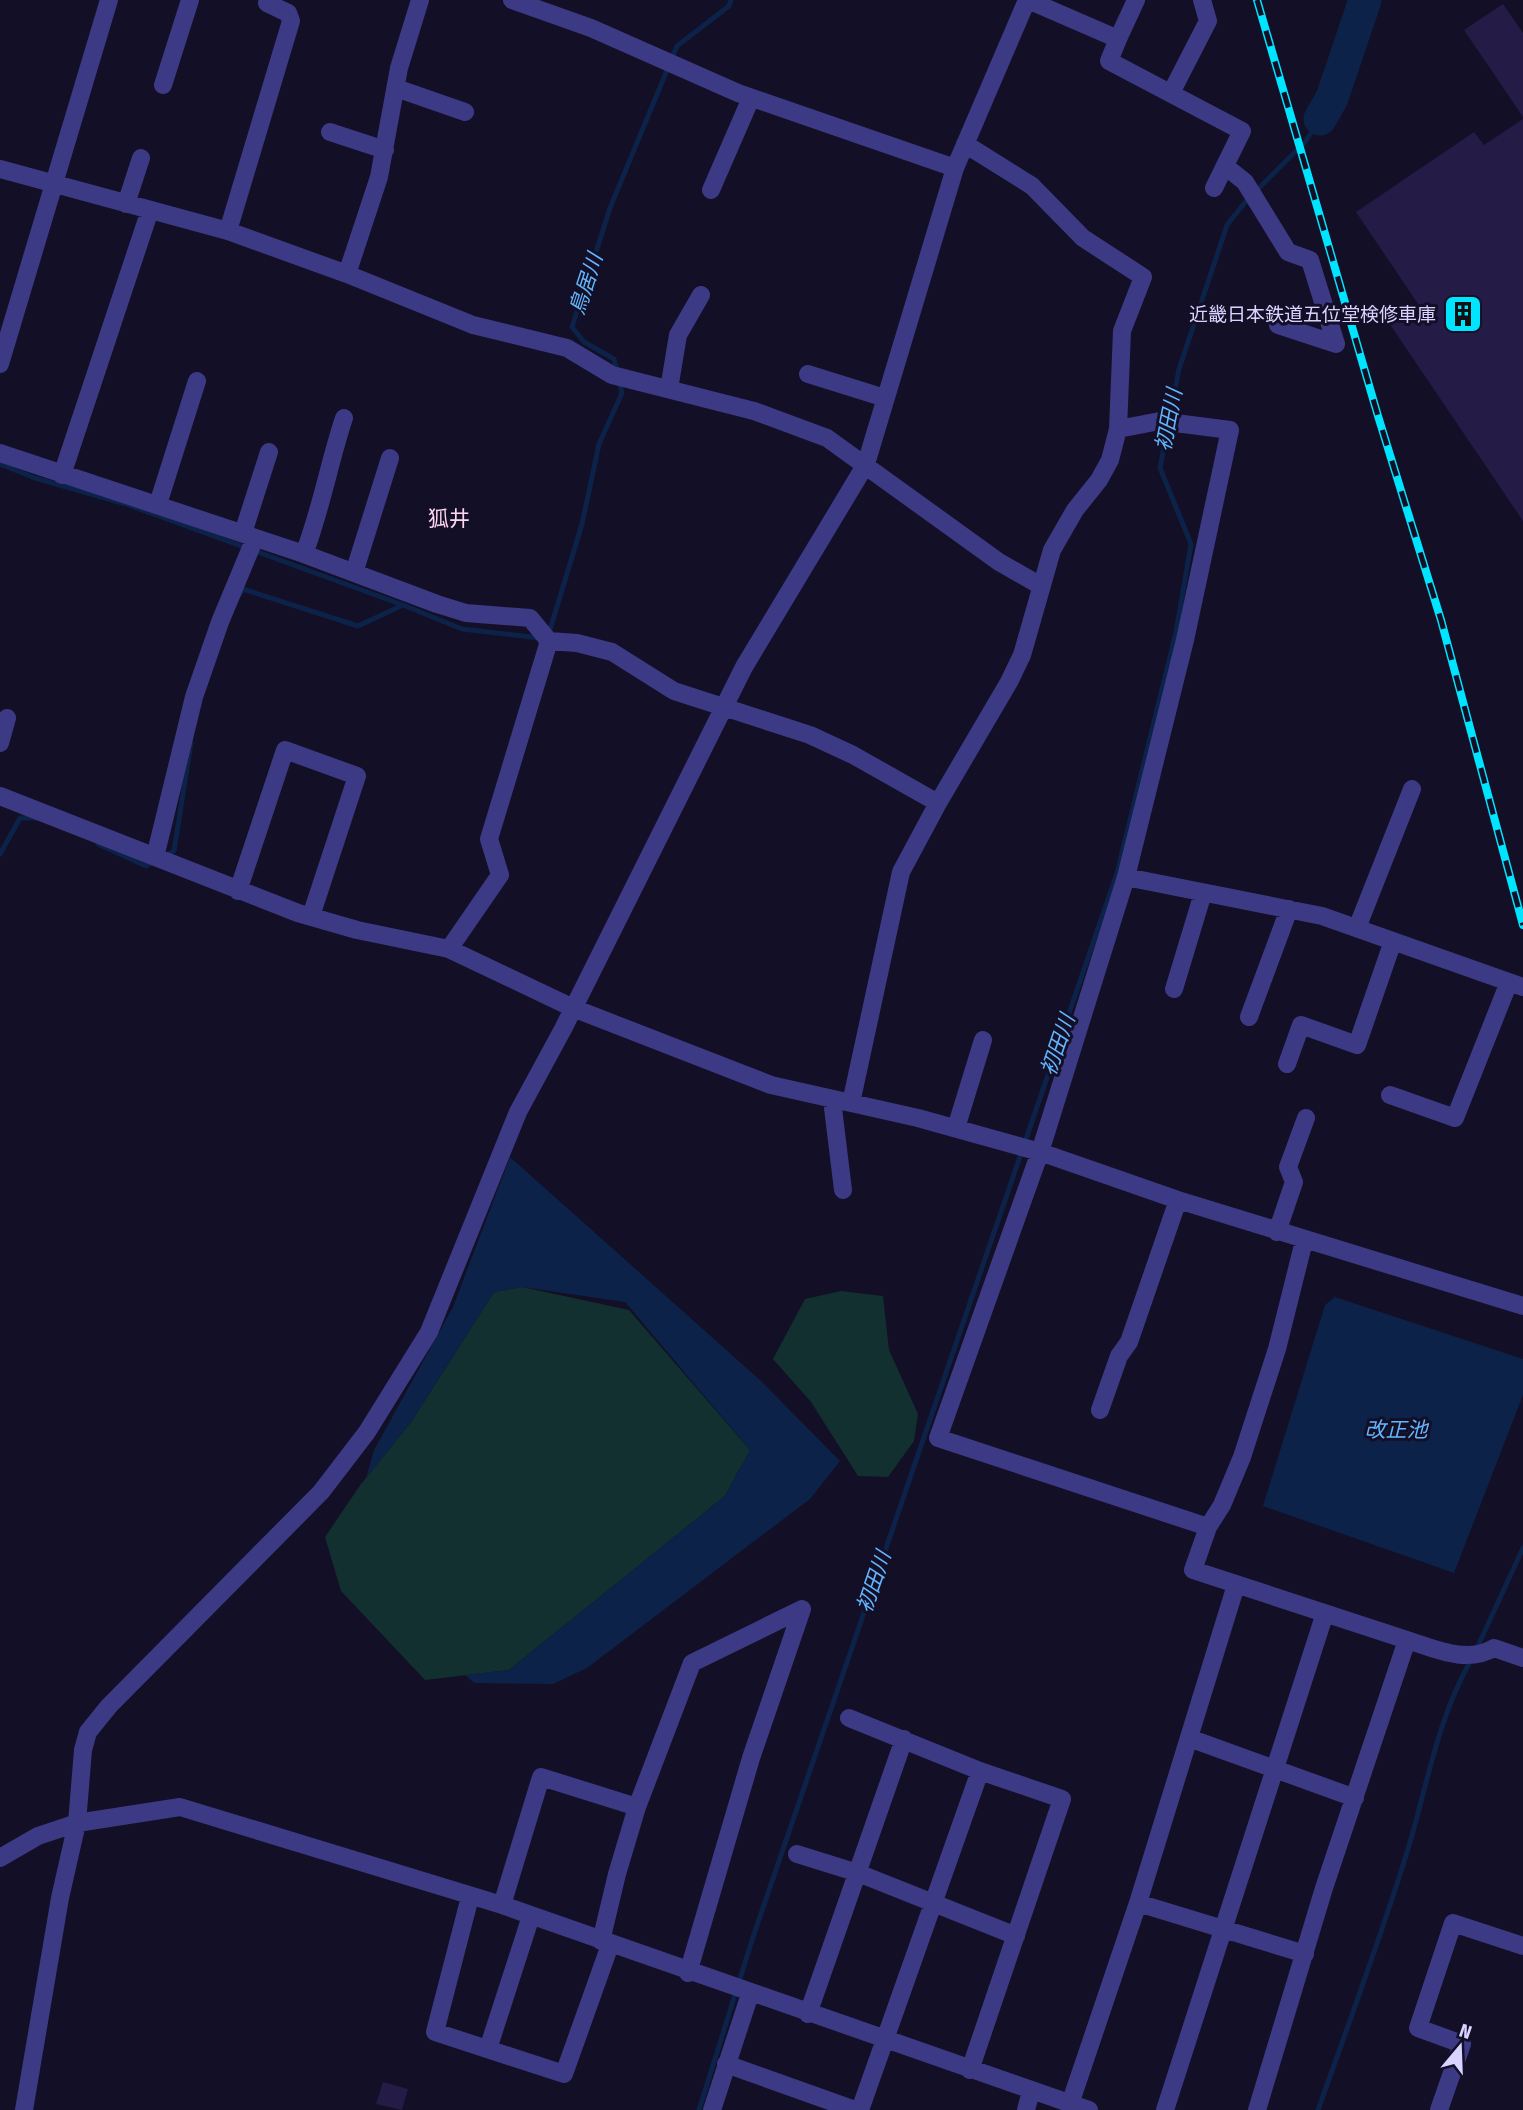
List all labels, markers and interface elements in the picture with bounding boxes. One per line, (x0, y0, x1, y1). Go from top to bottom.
water label: 鳥居川 (564, 248, 609, 318)
building icon: 近畿日本鉄道五位堂検修車庫 (1442, 293, 1484, 335)
place label: 近畿日本鉄道五位堂検修車庫 (1189, 303, 1436, 326)
water label: 初田川 (1150, 385, 1188, 453)
district label: 狐井 (428, 506, 470, 532)
water label: 初田川 (1035, 1009, 1081, 1079)
water label: 改正池 (1365, 1417, 1429, 1443)
water label: 初田川 (851, 1546, 897, 1616)
north arrow (1425, 2012, 1495, 2082)
text: N (1456, 2019, 1475, 2044)

